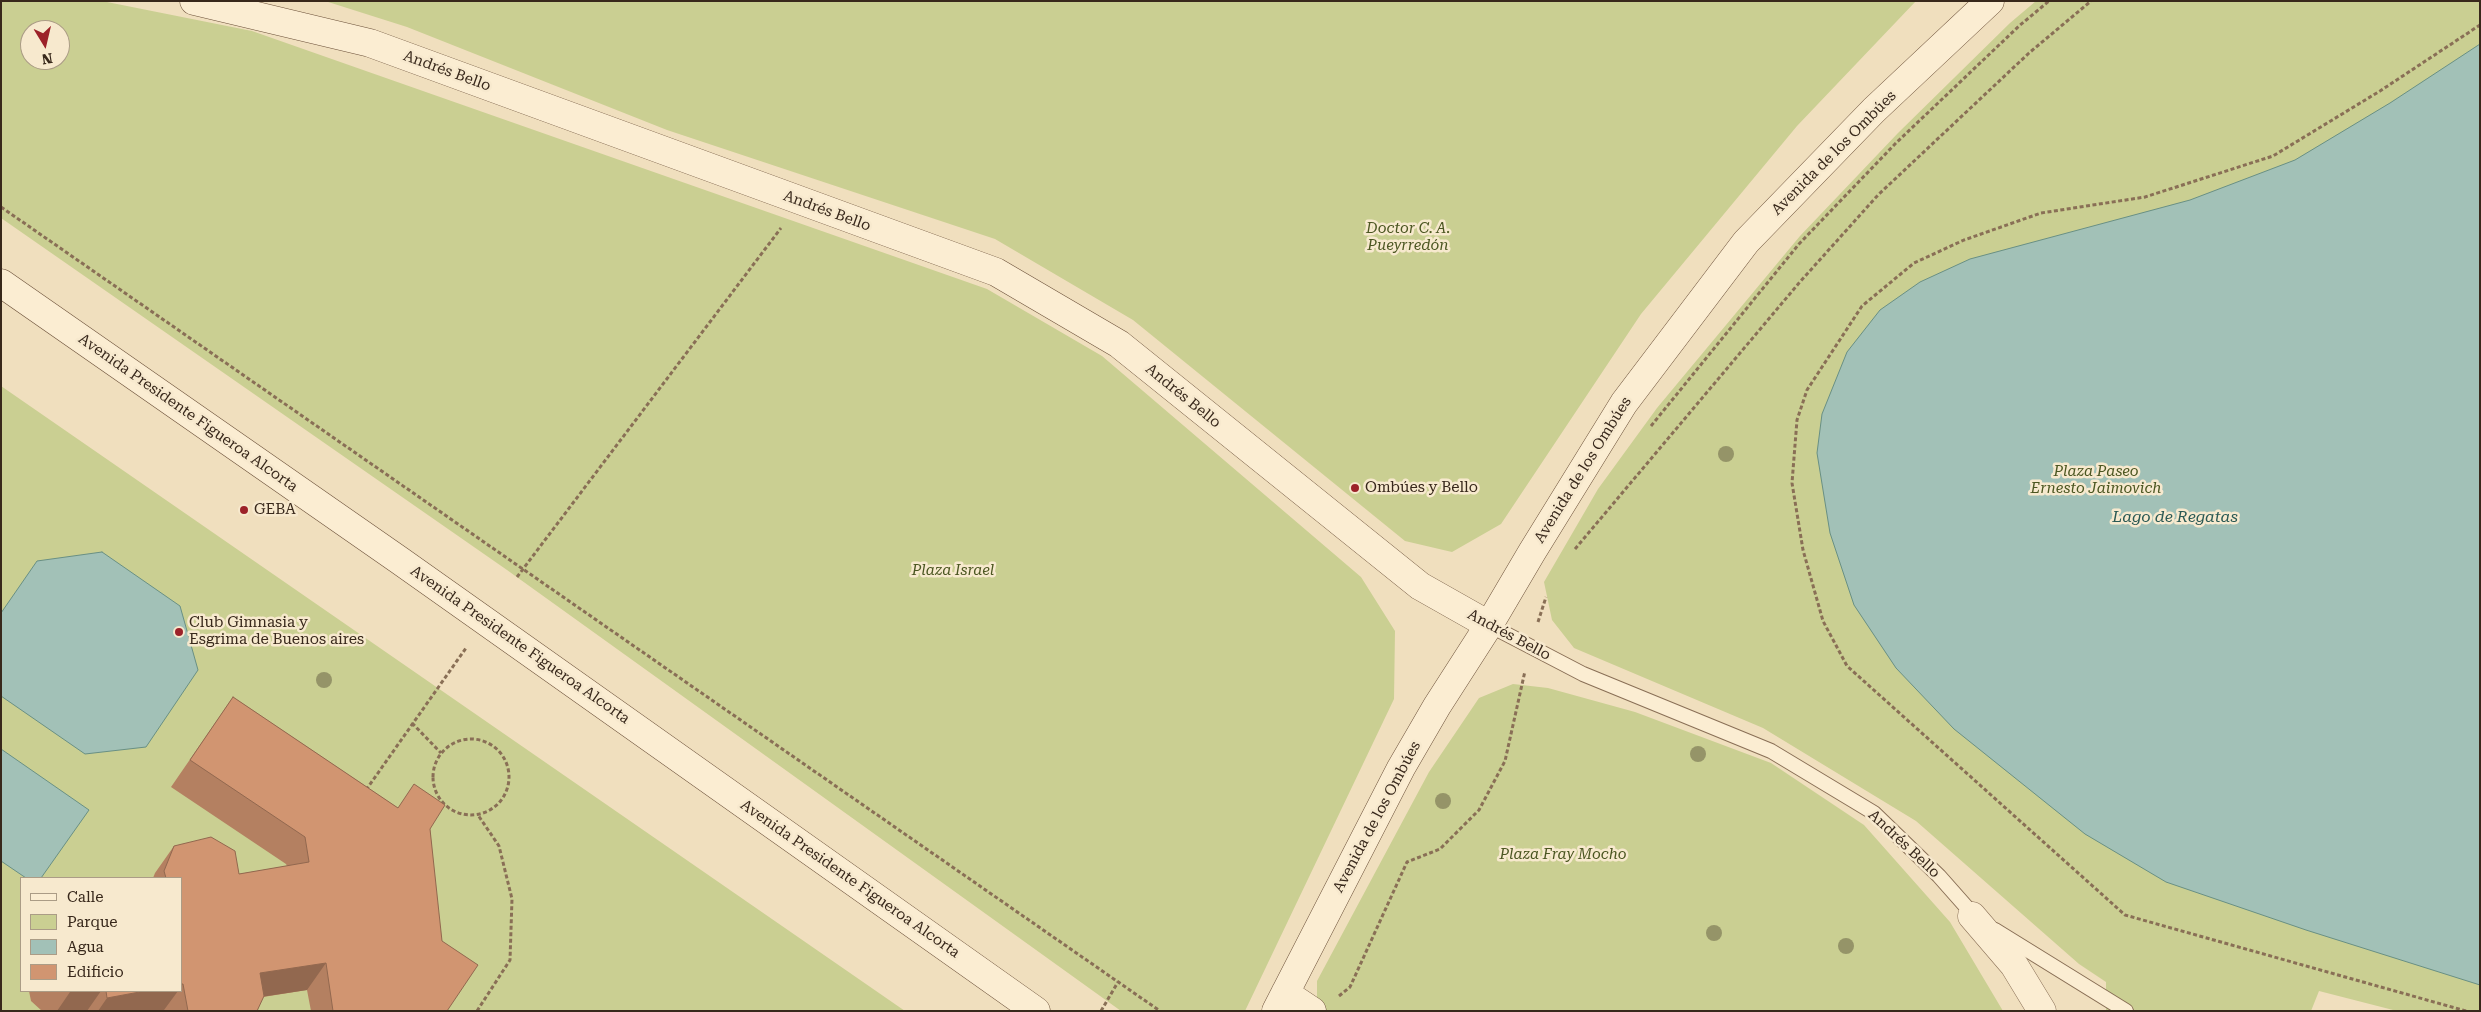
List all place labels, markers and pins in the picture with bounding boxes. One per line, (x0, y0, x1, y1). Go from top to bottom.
place label: Ombúes y Bello (1365, 479, 1478, 497)
marker: Ombúes y Bello (1349, 482, 1361, 494)
place label: GEBA (254, 501, 296, 519)
marker: GEBA (238, 504, 250, 516)
place label: Club Gimnasia y Esgrima de Buenos aires (189, 614, 364, 649)
marker: Club Gimnasia y Esgrima de Buenos aires (173, 626, 185, 638)

